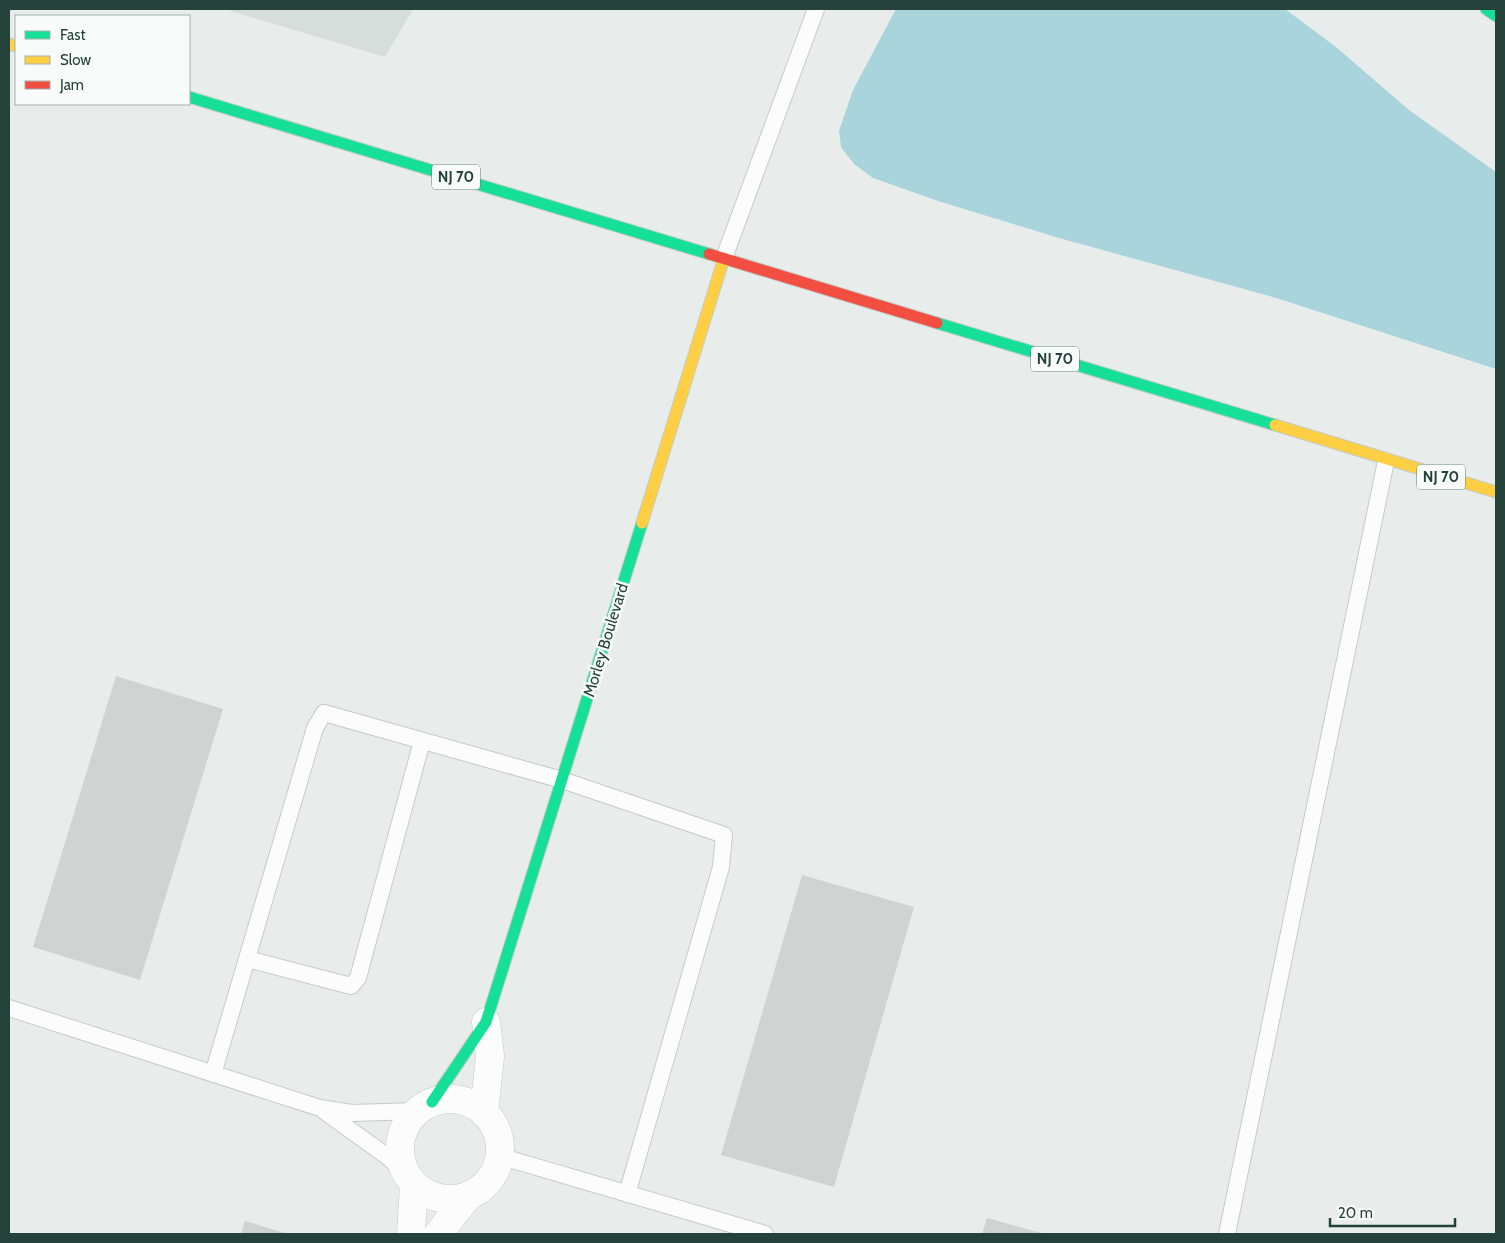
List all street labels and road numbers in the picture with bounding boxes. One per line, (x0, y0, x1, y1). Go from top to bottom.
road number: NJ 70 (432, 164, 480, 190)
road number: NJ 70 (1031, 346, 1079, 372)
road number: NJ 70 (1417, 464, 1465, 490)
street label: Morley Boulevard (579, 581, 632, 699)

